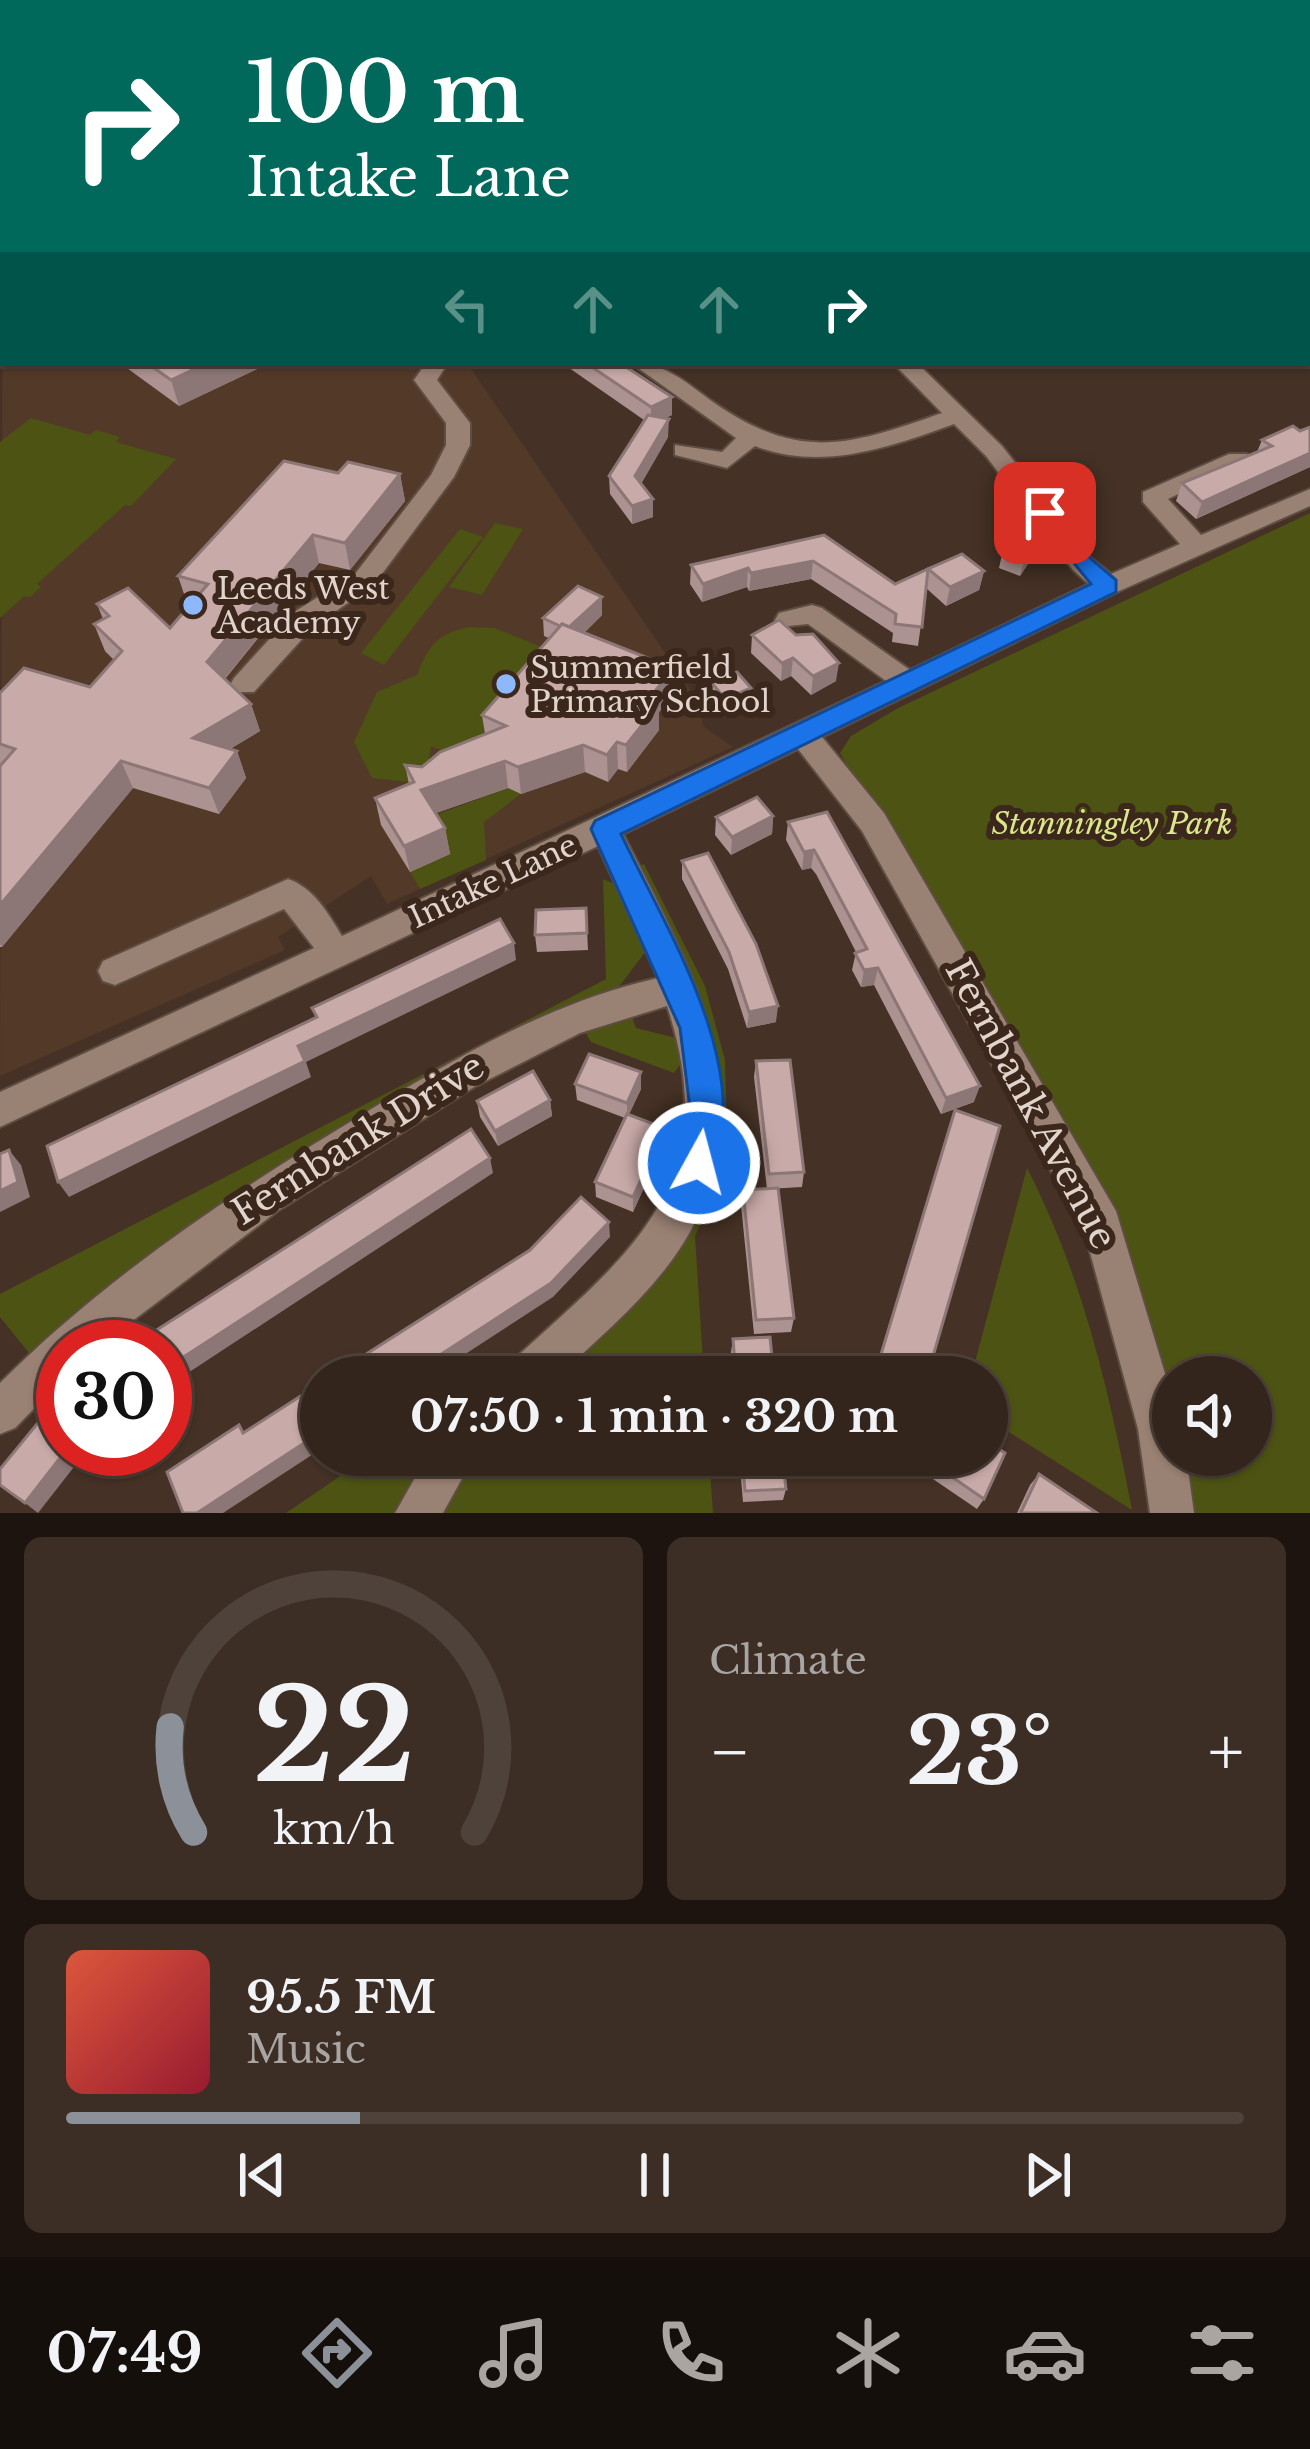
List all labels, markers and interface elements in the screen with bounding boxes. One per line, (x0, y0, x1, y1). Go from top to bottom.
text: 100 m (246, 41, 525, 145)
icon: right (48, 48, 204, 204)
text: Intake Lane (246, 144, 571, 211)
icon: left (434, 276, 500, 342)
icon: ahead (560, 276, 626, 342)
icon: ahead (686, 276, 752, 342)
icon: right (812, 276, 878, 342)
pin (994, 462, 1096, 564)
icon: arrive (1012, 480, 1078, 546)
place label: Leeds West Academy (216, 570, 390, 641)
marker: Leeds West Academy (180, 592, 206, 618)
place label: Summerfield Primary School (530, 649, 770, 720)
marker: Summerfield Primary School (493, 671, 519, 697)
park label: Stanningley Park (992, 805, 1232, 842)
street label: Intake Lane (403, 826, 583, 936)
street label: Fernbank Avenue (936, 952, 1126, 1256)
street label: Fernbank Drive (224, 1043, 492, 1235)
position arrow (636, 1100, 762, 1226)
speed limit sign: 30 (36, 1320, 192, 1476)
map controls (1152, 1356, 1272, 1476)
button: sound (1152, 1356, 1272, 1476)
text: 07:50 · 1 min · 320 m (410, 1388, 898, 1444)
text: Climate (709, 1636, 867, 1685)
text: 22 (252, 1660, 415, 1815)
text: 23° (906, 1697, 1052, 1808)
text: − (709, 1711, 751, 1793)
text: + (1208, 1711, 1244, 1793)
text: km/h (273, 1801, 394, 1855)
text: 95.5 FM (246, 1969, 436, 2025)
text: Music (246, 2025, 366, 2074)
icon: previous (229, 2142, 295, 2208)
icon: pause (622, 2142, 688, 2208)
icon: next (1015, 2142, 1081, 2208)
icon: directions (295, 2311, 379, 2395)
icon: music (472, 2311, 556, 2395)
icon: phone (649, 2311, 733, 2395)
icon: climate (826, 2311, 910, 2395)
icon: car (1003, 2311, 1087, 2395)
icon: filters (1180, 2311, 1264, 2395)
text: 07:49 (46, 2320, 203, 2387)

